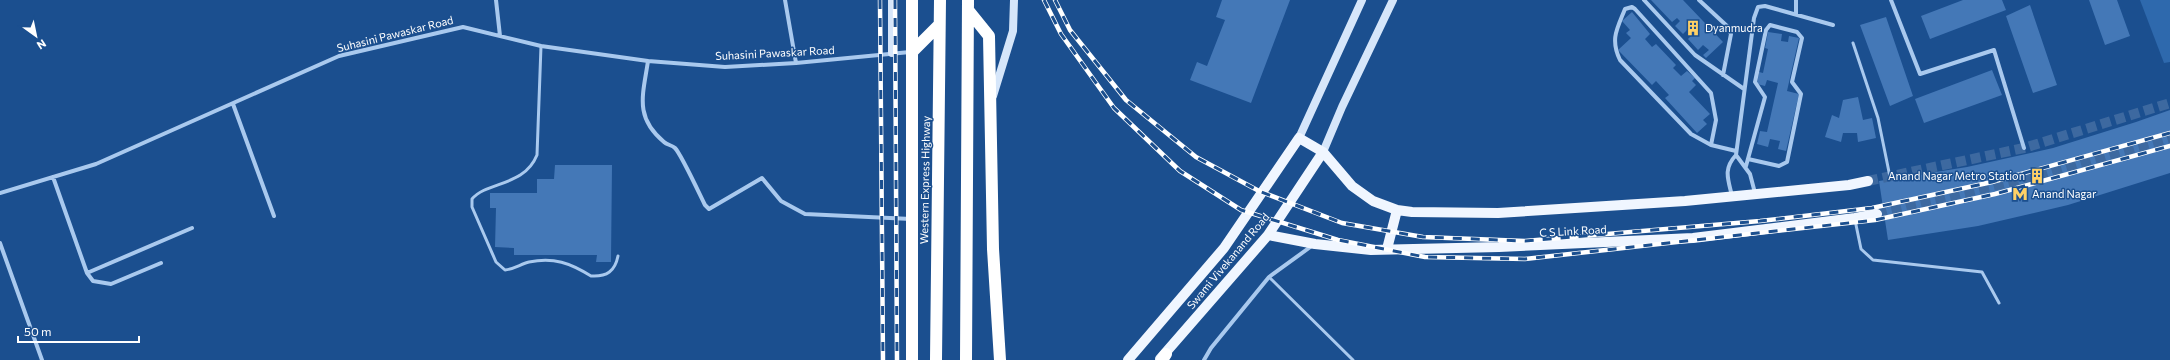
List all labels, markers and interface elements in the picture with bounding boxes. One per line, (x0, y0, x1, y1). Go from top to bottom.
street label: Suhasini Pawaskar Road (335, 13, 454, 54)
north arrow (16, 16, 56, 56)
building icon: Dyanmudra (1684, 19, 1702, 37)
place label: Dyanmudra (1705, 21, 1763, 34)
text: N (35, 37, 49, 53)
street label: Suhasini Pawaskar Road (715, 43, 835, 62)
street label: Western Express Highway (917, 115, 932, 244)
building icon: Anand Nagar Metro Station (2028, 167, 2046, 185)
place label: Anand Nagar Metro Station (1888, 169, 2025, 182)
metro station icon: Anand Nagar (2011, 185, 2029, 203)
place label: Anand Nagar (2032, 187, 2097, 200)
street label: Swami Vivekanand Road (1184, 210, 1271, 311)
street label: C S Link Road (1539, 222, 1607, 239)
scale bar (18, 318, 139, 344)
text: 50 m (24, 324, 52, 338)

